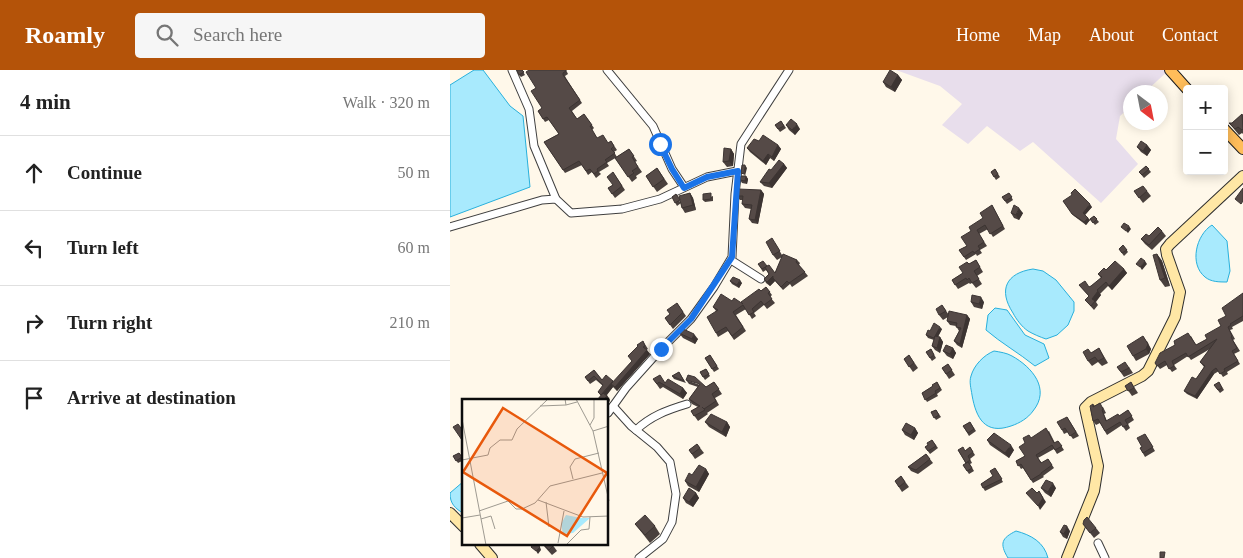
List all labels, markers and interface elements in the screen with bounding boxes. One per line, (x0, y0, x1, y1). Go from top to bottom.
search box (135, 13, 485, 58)
icon: search (153, 21, 181, 49)
text: Roamly (25, 22, 105, 48)
text: Search here (193, 24, 282, 45)
text: Home (956, 25, 1000, 45)
text: Map (1028, 25, 1061, 45)
text: About (1089, 25, 1134, 45)
text: Contact (1162, 25, 1218, 45)
north arrow (1123, 85, 1168, 130)
map controls (1183, 85, 1228, 175)
button: + (1183, 85, 1228, 130)
text: 4 min (20, 90, 71, 114)
text: Walk · 320 m (343, 94, 430, 111)
button: − (1183, 130, 1228, 175)
route start (649, 133, 672, 156)
icon: ahead (20, 159, 48, 187)
text: Continue (67, 162, 142, 183)
text: 50 m (398, 164, 430, 181)
icon: left (20, 234, 48, 262)
text: Turn left (67, 237, 139, 258)
text: 60 m (398, 239, 430, 256)
icon: right (20, 309, 48, 337)
text: Turn right (67, 312, 152, 333)
text: 210 m (390, 314, 430, 331)
route end (650, 338, 673, 361)
icon: arrive (20, 384, 48, 412)
text: Arrive at destination (67, 387, 236, 408)
inset map (462, 399, 609, 546)

